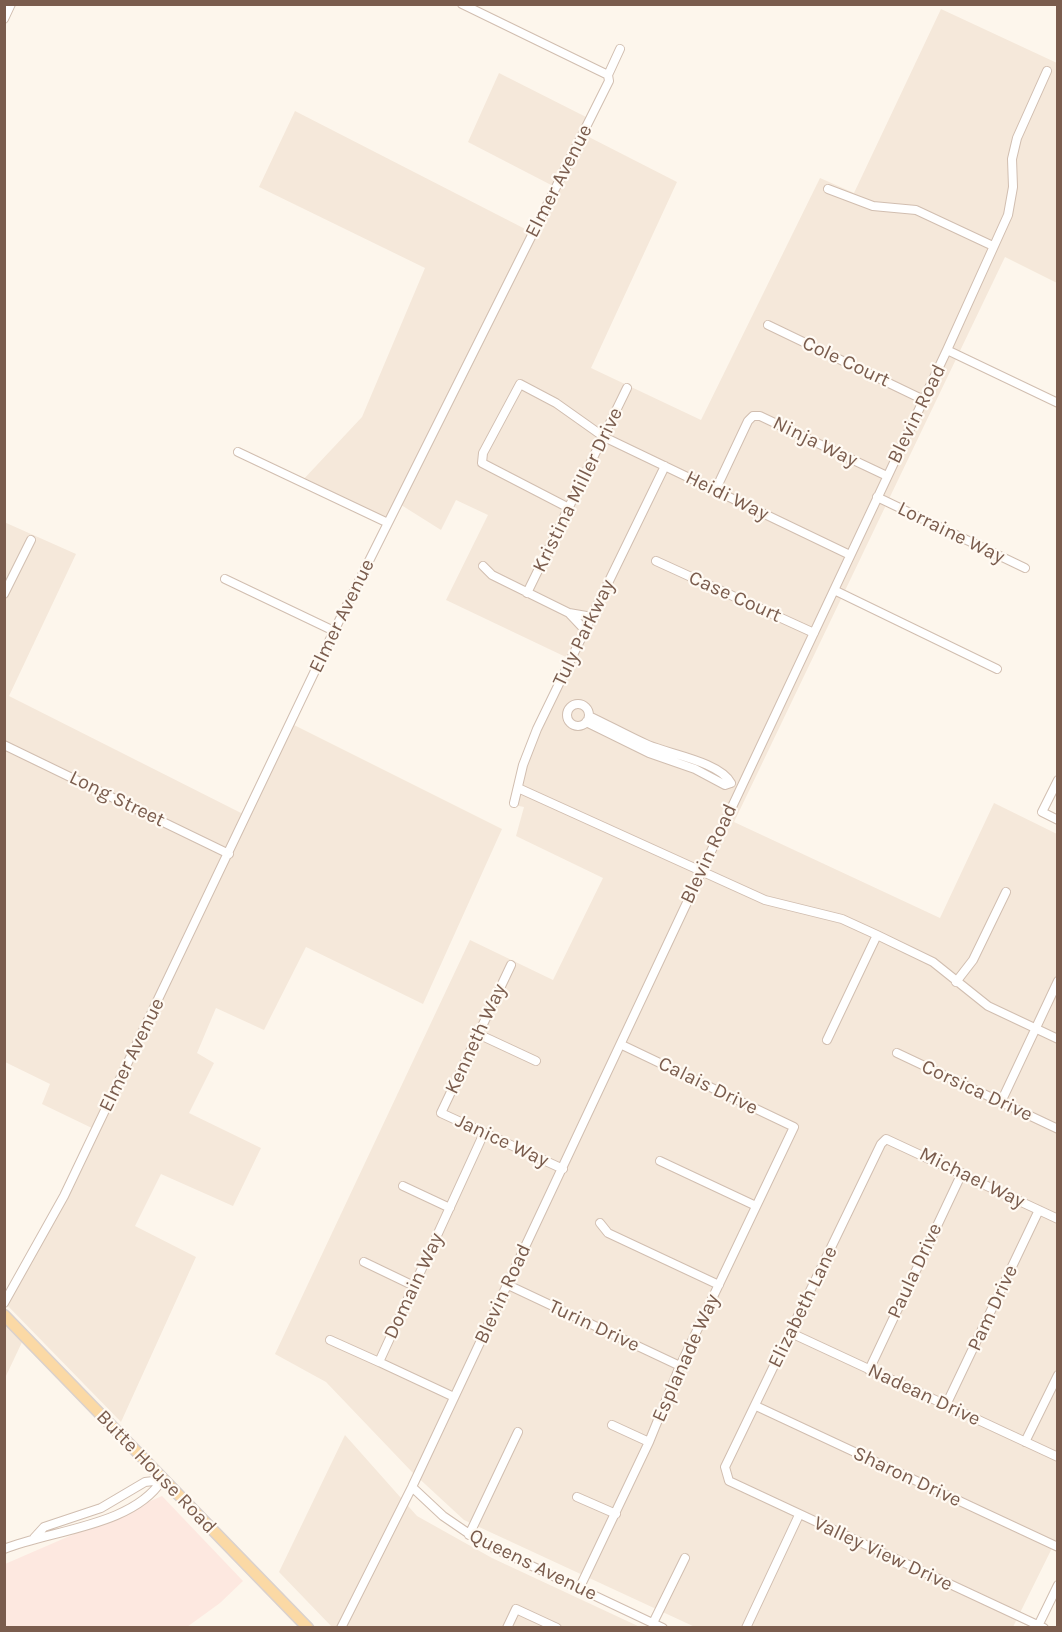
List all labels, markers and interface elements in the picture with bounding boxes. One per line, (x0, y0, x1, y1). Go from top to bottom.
street label: Elmer Avenue (520, 120, 598, 242)
street label: Cole Court (798, 331, 894, 393)
street label: Blevin Road (883, 361, 951, 467)
street label: Kristina Miller Drive (528, 404, 628, 576)
street label: Ninja Way (769, 411, 861, 473)
street label: Heidi Way (681, 466, 773, 526)
street label: Lorraine Way (893, 497, 1009, 569)
street label: Elmer Avenue (304, 555, 380, 677)
street label: Case Court (685, 566, 785, 628)
street label: Tuly Parkway (548, 576, 620, 690)
street label: Long Street (65, 766, 169, 832)
street label: Blevin Road (675, 800, 743, 908)
street label: Kenneth Way (440, 980, 512, 1098)
street label: Elmer Avenue (94, 994, 170, 1116)
street label: Calais Drive (654, 1052, 762, 1120)
street label: Corsica Drive (918, 1055, 1036, 1127)
street label: Janice Way (452, 1109, 552, 1173)
street label: Michael Way (915, 1142, 1029, 1214)
street label: Paula Drive (883, 1220, 947, 1322)
street label: Domain Way (379, 1229, 449, 1343)
street label: Blevin Road (469, 1240, 537, 1348)
street label: Elizabeth Lane (763, 1242, 843, 1372)
street label: Pam Drive (963, 1261, 1023, 1355)
street label: Esplanade Way (647, 1290, 725, 1426)
street label: Turin Drive (545, 1295, 643, 1357)
street label: Nadean Drive (864, 1358, 984, 1432)
street label: Butte House Road (91, 1405, 221, 1539)
street label: Sharon Drive (849, 1441, 965, 1513)
street label: Valley View Drive (810, 1511, 956, 1597)
street label: Queens Avenue (465, 1524, 601, 1606)

